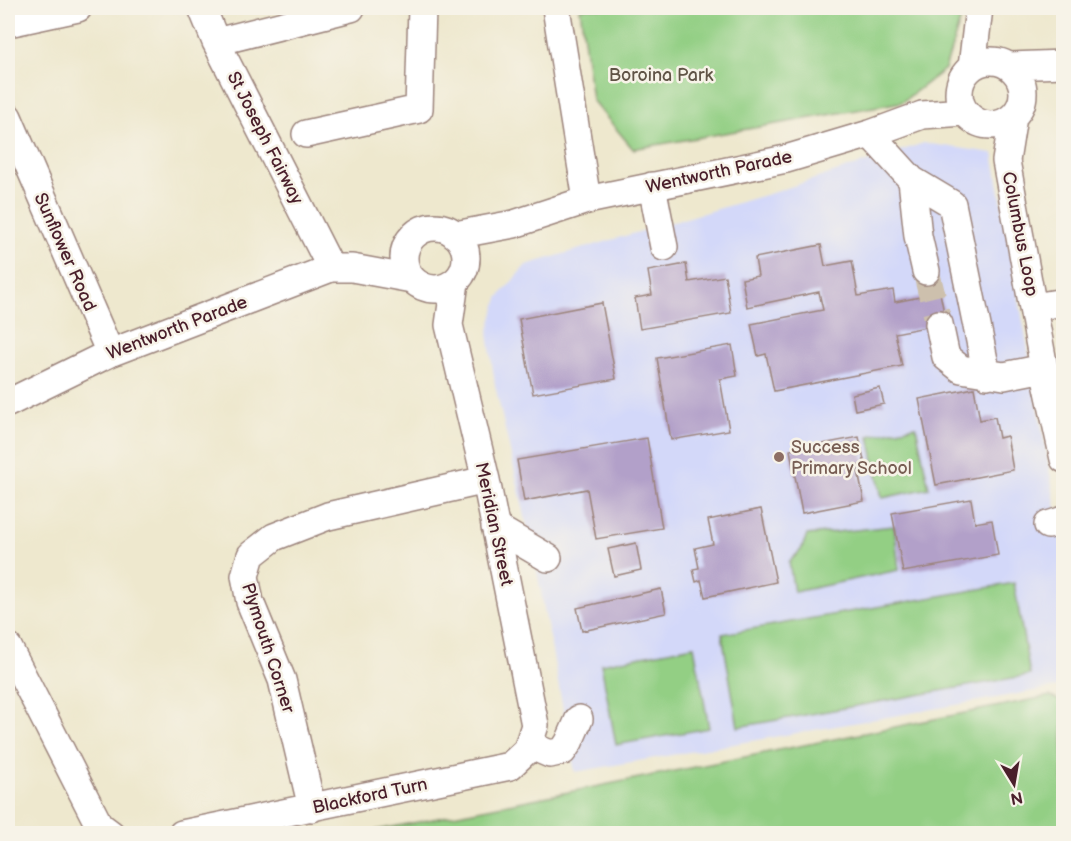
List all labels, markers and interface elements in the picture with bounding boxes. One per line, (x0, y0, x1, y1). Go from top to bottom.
park label: Boroina Park (609, 65, 713, 86)
street label: St Joseph Fairway (223, 68, 308, 208)
street label: Wentworth Parade (644, 146, 794, 198)
street label: Columbus Loop (998, 170, 1042, 298)
street label: Sunflower Road (30, 190, 100, 314)
street label: Wentworth Parade (104, 291, 251, 365)
place label: Success Primary School (791, 437, 912, 479)
marker: Success Primary School (772, 450, 786, 464)
street label: Meridian Street (471, 460, 517, 588)
street label: Plymouth Corner (237, 580, 299, 716)
north arrow (984, 754, 1044, 814)
street label: Blackford Turn (311, 774, 429, 818)
text: N (1009, 787, 1024, 808)

